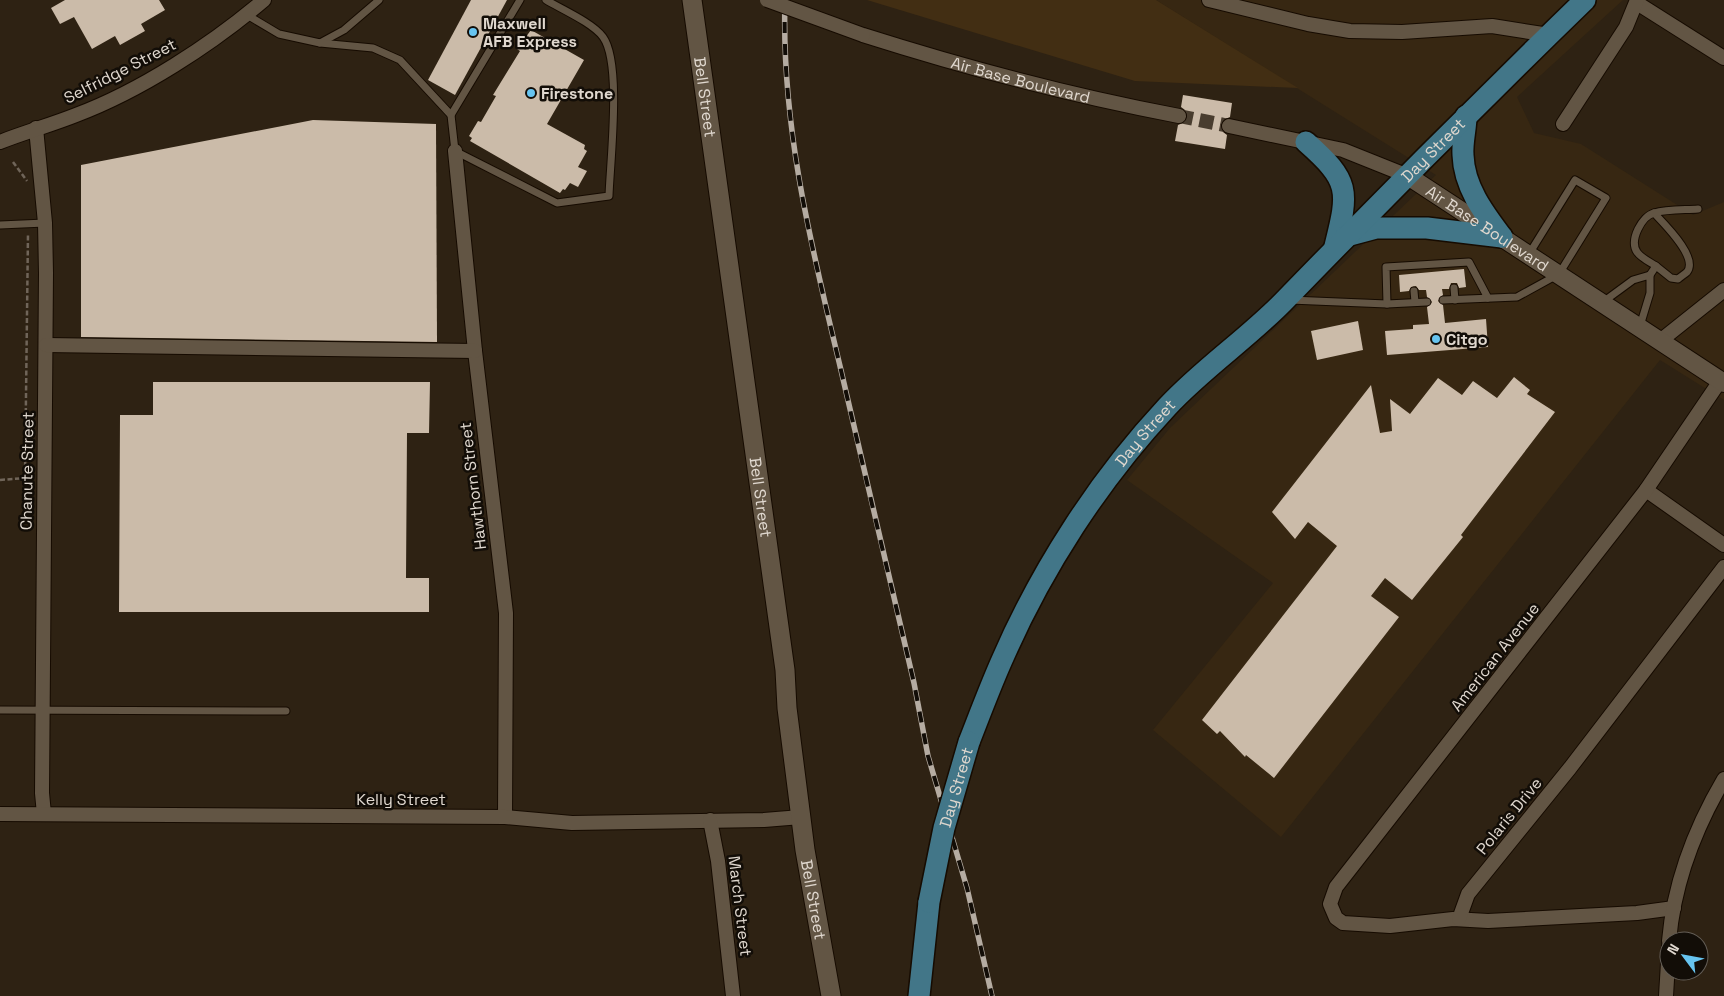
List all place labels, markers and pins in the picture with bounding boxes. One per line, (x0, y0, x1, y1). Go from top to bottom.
place label: Maxwell AFB Express (483, 13, 577, 52)
marker: Maxwell AFB Express (467, 26, 479, 38)
place label: Firestone (541, 83, 613, 104)
marker: Firestone (525, 87, 537, 99)
place label: Citgo (1446, 329, 1488, 350)
marker: Citgo (1430, 333, 1442, 345)

